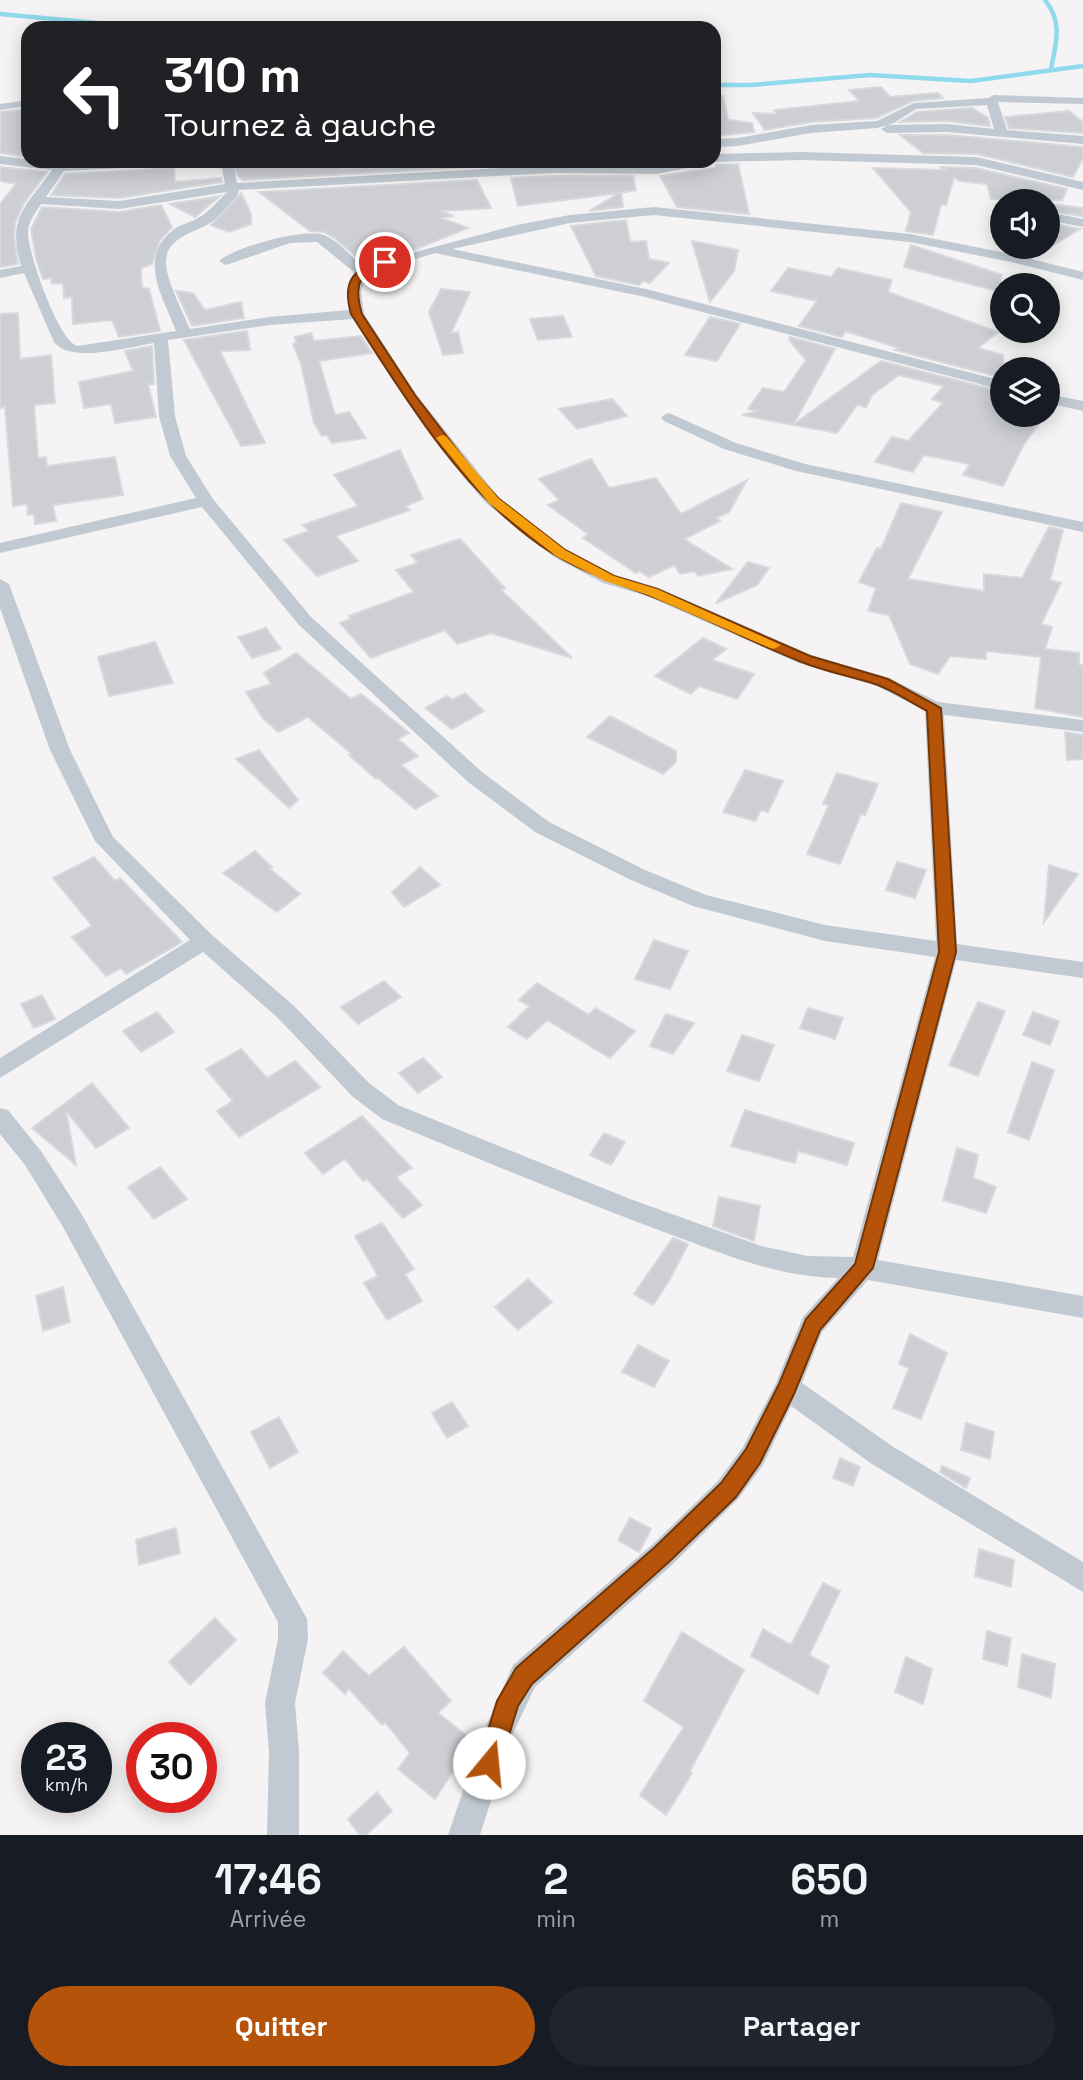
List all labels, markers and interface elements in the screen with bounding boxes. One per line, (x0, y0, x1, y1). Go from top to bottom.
text: 310 m (164, 44, 301, 106)
icon: left (49, 49, 140, 140)
text: Tournez à gauche (164, 105, 436, 145)
map controls (990, 189, 1060, 427)
button: sound (990, 189, 1060, 259)
pin (355, 232, 415, 292)
icon: arrive (366, 243, 404, 281)
button: search (990, 273, 1060, 343)
button: layers (990, 357, 1060, 427)
speed limit sign: 30 (126, 1722, 217, 1813)
position arrow (452, 1726, 526, 1800)
text: 23 (45, 1736, 88, 1780)
text: km/h (45, 1773, 88, 1796)
text: 17:46 (214, 1853, 322, 1906)
text: 2 (544, 1853, 568, 1906)
text: 650 (790, 1853, 869, 1906)
text: Arrivée (230, 1904, 306, 1934)
text: min (536, 1904, 576, 1934)
text: m (819, 1904, 839, 1934)
button: Quitter (28, 1986, 535, 2066)
button: Partager (549, 1986, 1055, 2066)

